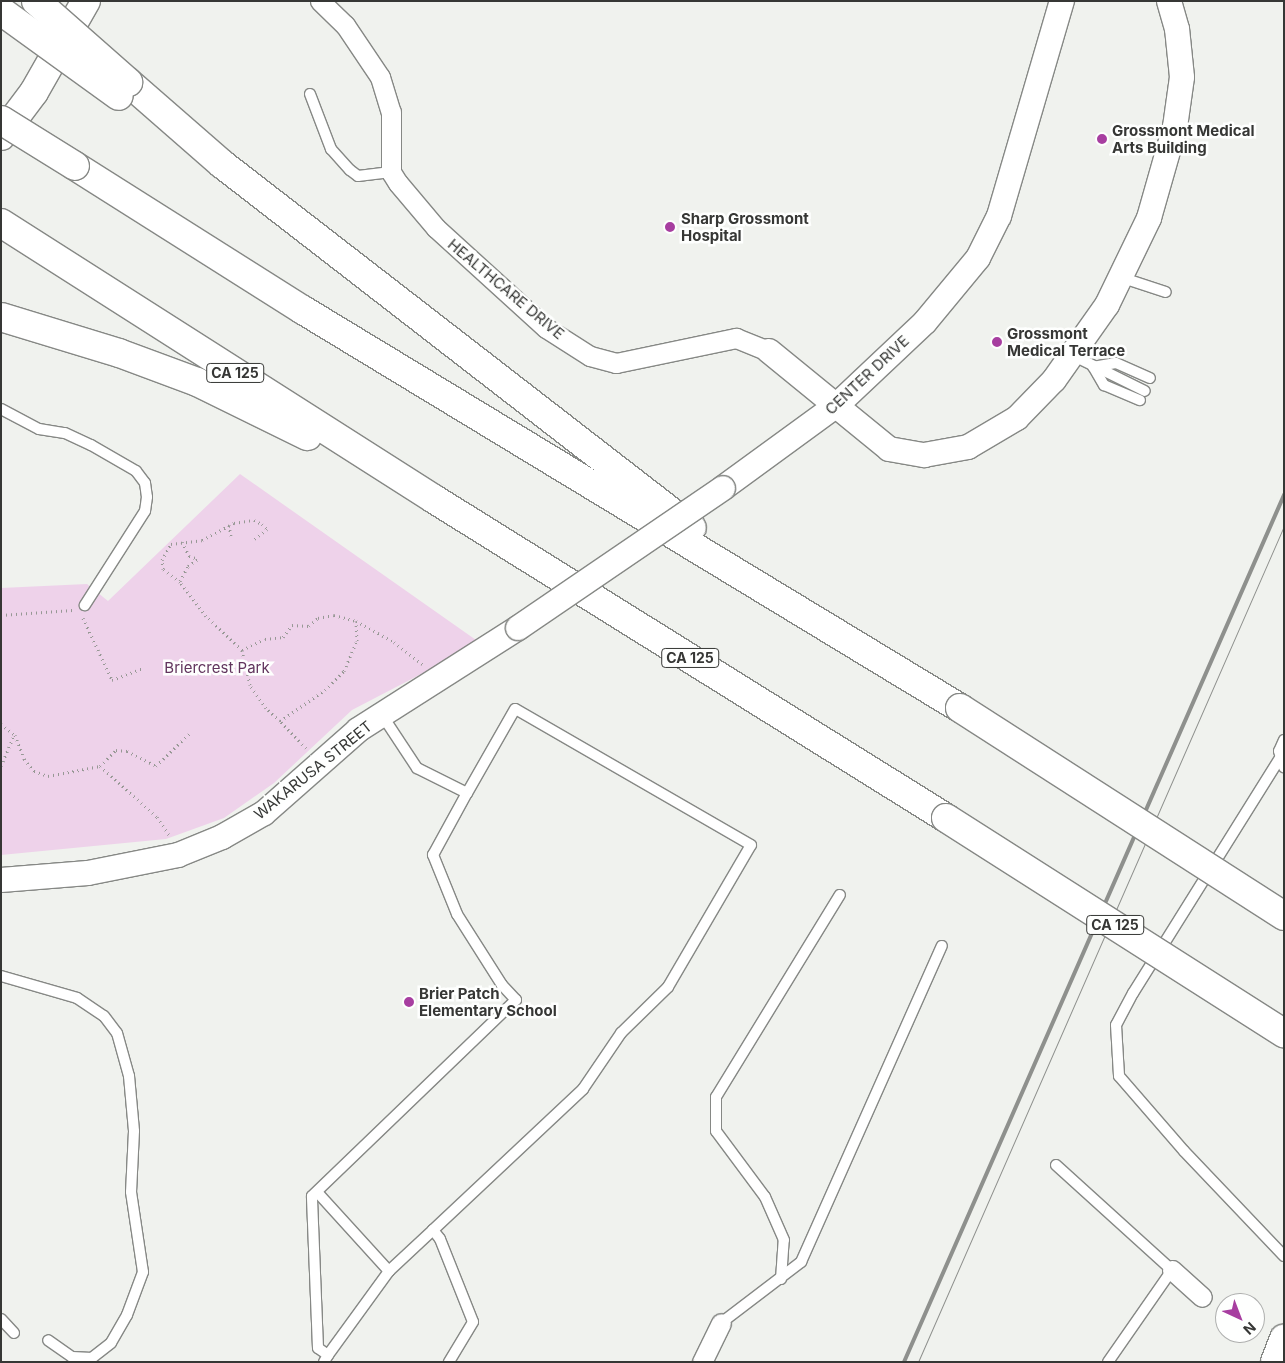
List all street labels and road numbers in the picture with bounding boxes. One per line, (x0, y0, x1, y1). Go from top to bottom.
street label: HEALTHCARE DRIVE (444, 235, 568, 343)
street label: CENTER DRIVE (821, 332, 913, 418)
road number: CA 125 (205, 362, 265, 384)
road number: CA 125 (660, 646, 720, 670)
street label: WAKARUSA STREET (250, 717, 376, 823)
road number: CA 125 (1085, 914, 1145, 936)

